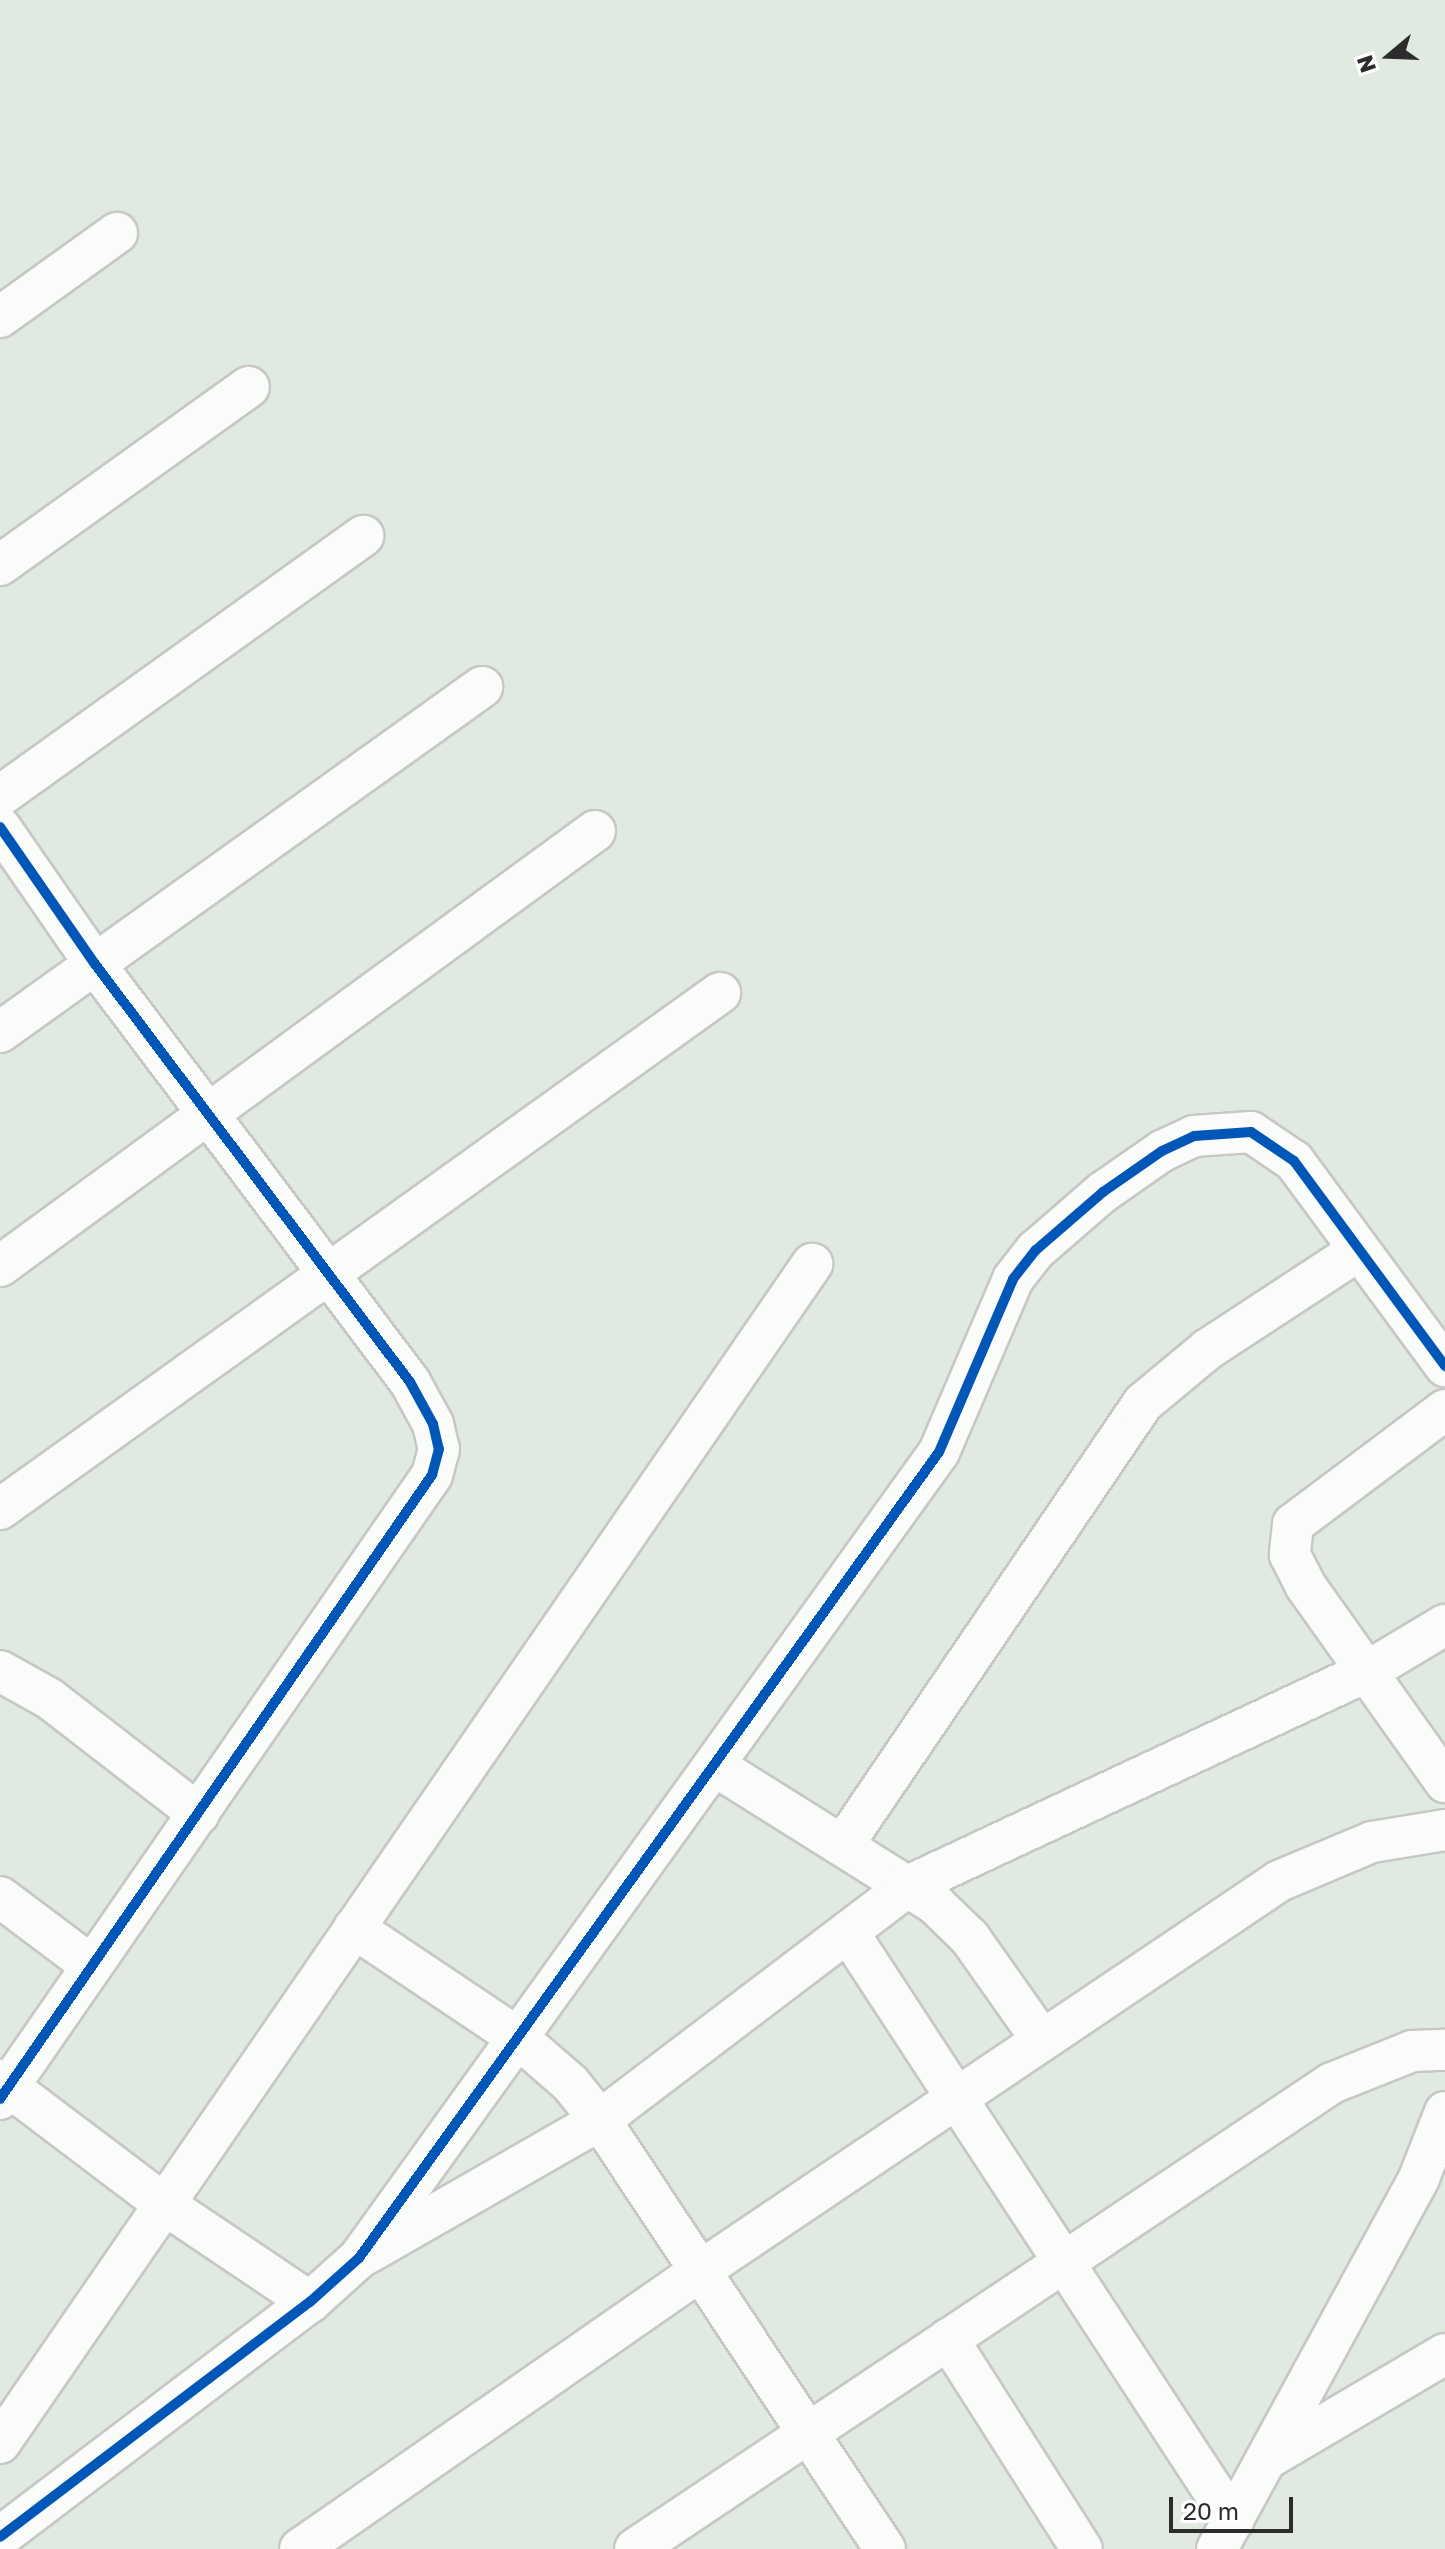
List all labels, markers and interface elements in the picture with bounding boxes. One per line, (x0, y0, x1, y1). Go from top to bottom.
north arrow (1349, 16, 1429, 96)
text: N (1350, 52, 1381, 76)
scale bar (1173, 2481, 1297, 2531)
text: 20 m (1183, 2496, 1239, 2525)

